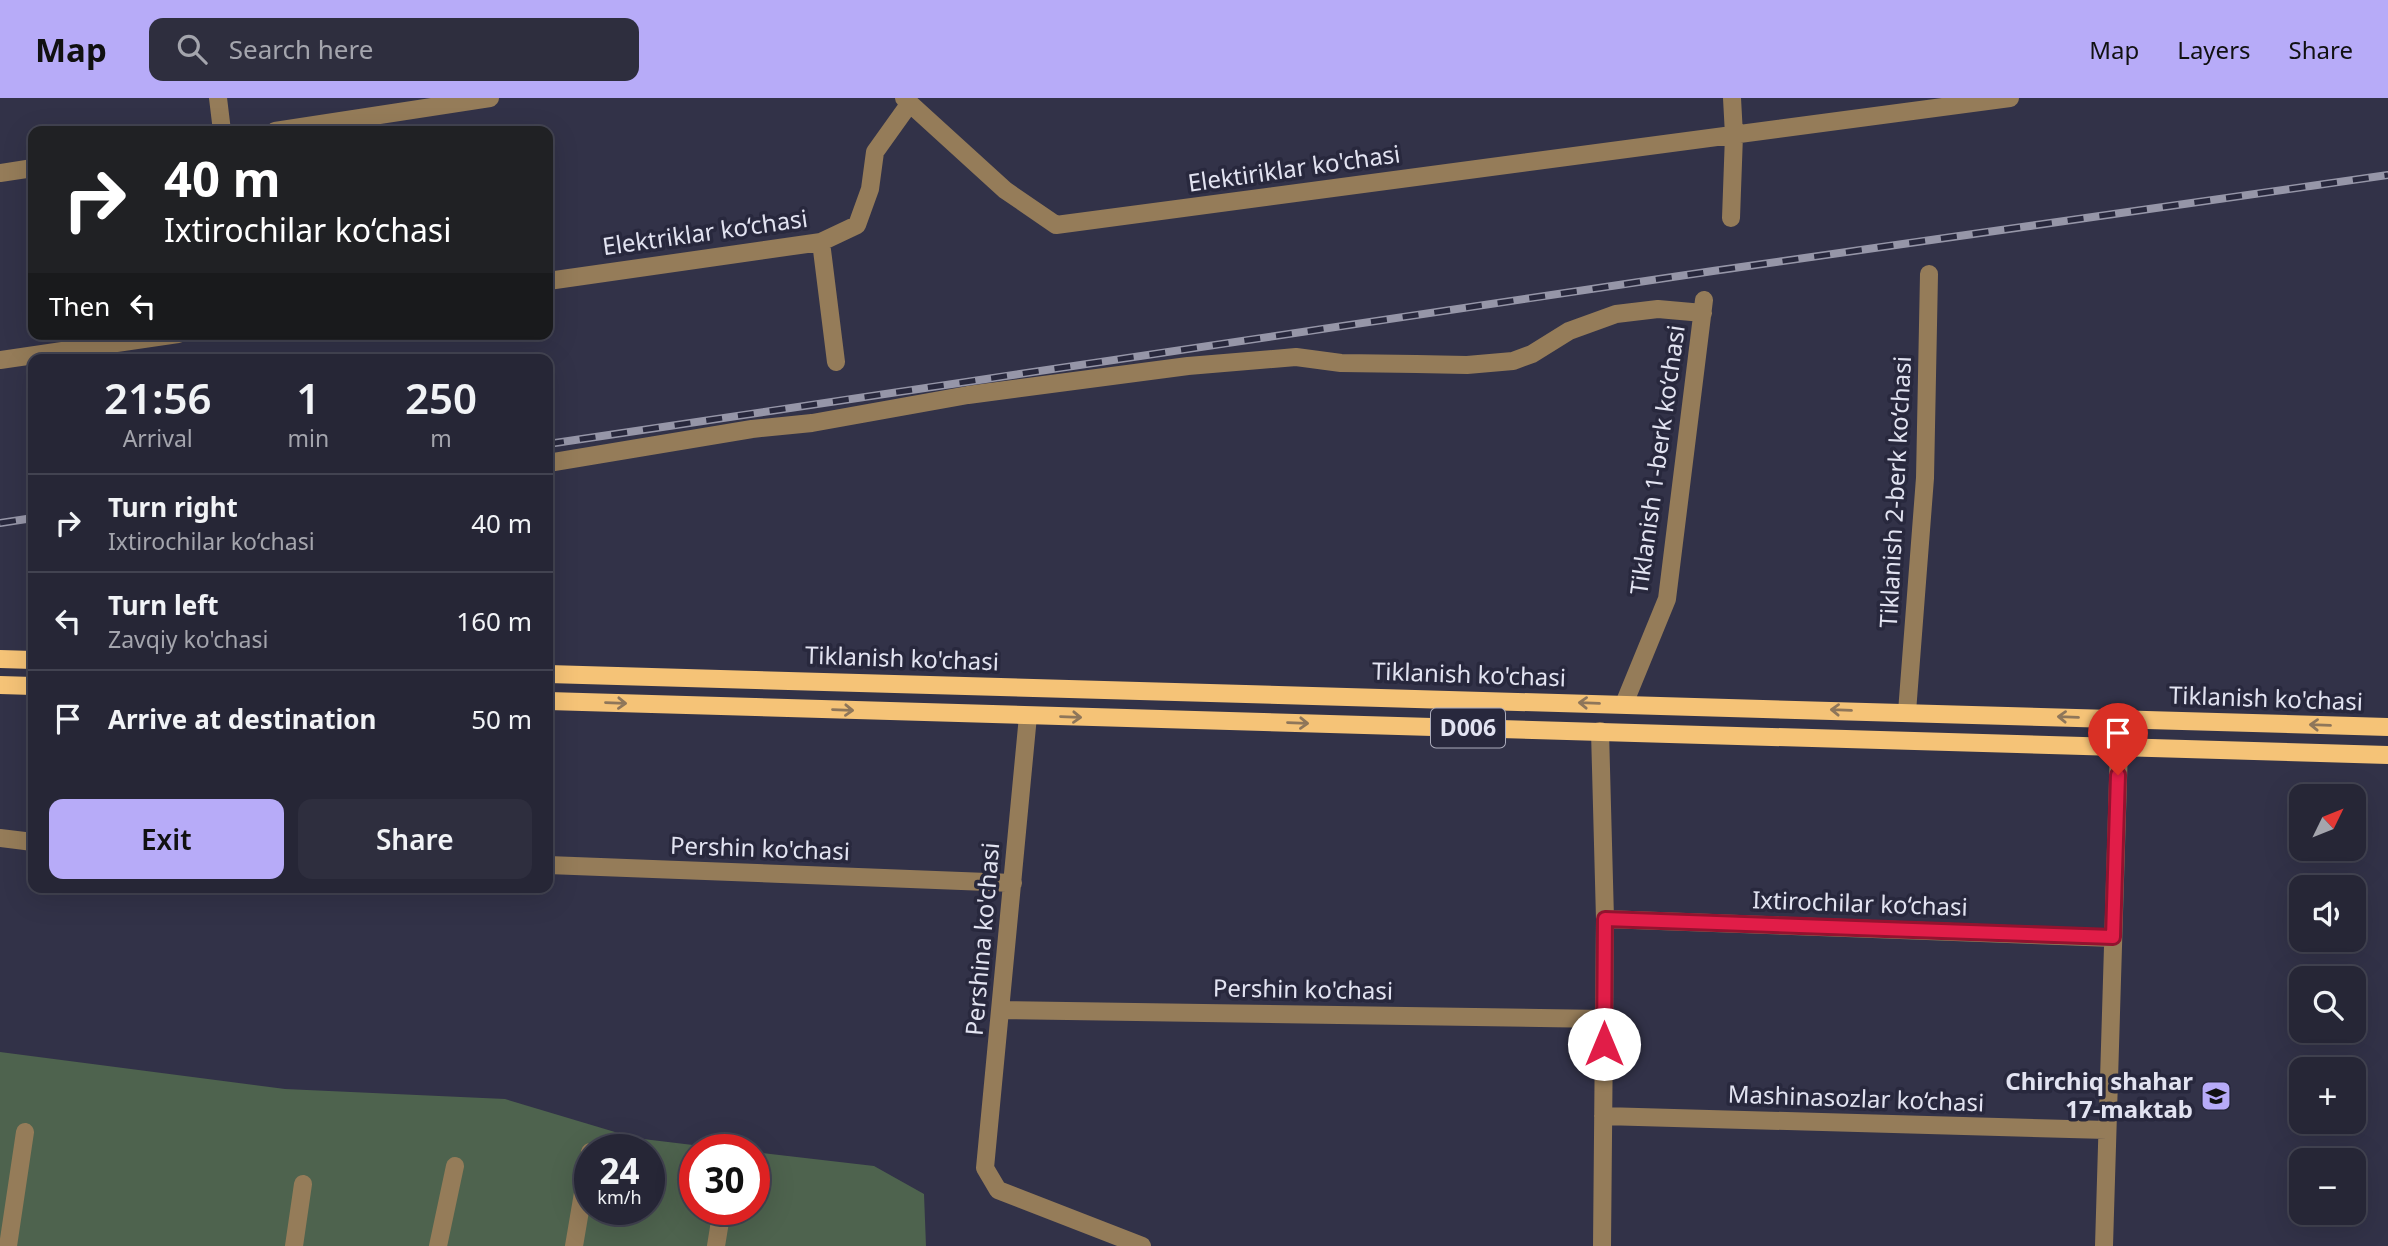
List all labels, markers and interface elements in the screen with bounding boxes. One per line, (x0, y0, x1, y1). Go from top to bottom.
search box (149, 18, 639, 81)
text: Map (35, 27, 107, 72)
icon: search (173, 30, 211, 68)
text: Search here (229, 31, 373, 67)
text: Map (2089, 33, 2139, 66)
text: Layers (2177, 33, 2251, 66)
text: Share (2289, 33, 2353, 66)
street label: Elektiriklar ko'chasi (1186, 136, 1402, 199)
text: 40 m (164, 145, 281, 211)
icon: right (49, 154, 140, 245)
street label: Elektriklar ko‘chasi (600, 201, 810, 262)
text: Ixtirochilar ko‘chasi (164, 208, 451, 251)
icon: left (124, 287, 162, 325)
text: Then (49, 288, 110, 324)
street label: Tiklanish 1-berk ko‘chasi (1621, 323, 1692, 597)
street label: Tiklanish 2-berk ko‘chasi (1871, 355, 1918, 629)
text: 21:56 (104, 369, 212, 426)
text: 1 (296, 369, 320, 426)
text: 250 (405, 369, 477, 426)
text: Arrival (123, 422, 193, 454)
text: min (287, 422, 329, 454)
text: m (430, 422, 452, 454)
text: Turn right (108, 489, 238, 525)
icon: right (49, 504, 87, 542)
text: 40 m (471, 505, 532, 541)
text: Ixtirochilar ko‘chasi (108, 525, 315, 557)
text: Turn left (108, 587, 219, 623)
icon: left (49, 602, 87, 640)
text: 160 m (456, 603, 532, 639)
text: Zavqiy ko'chasi (108, 623, 268, 655)
street label: Tiklanish ko'chasi (804, 638, 1000, 677)
street label: Tiklanish ko'chasi (1371, 654, 1567, 693)
street label: Tiklanish ko'chasi (2168, 678, 2364, 717)
one-way arrow (1577, 696, 1600, 710)
one-way arrow (604, 697, 627, 710)
icon: arrive (49, 700, 87, 738)
text: Arrive at destination (108, 701, 377, 737)
text: 50 m (471, 701, 532, 737)
one-way arrow (832, 703, 855, 717)
pin (2088, 703, 2148, 775)
one-way arrow (1829, 704, 1852, 717)
road number: D006 (1431, 708, 1505, 748)
one-way arrow (1059, 710, 1082, 723)
one-way arrow (2057, 711, 2080, 724)
icon: arrive (2099, 714, 2137, 752)
one-way arrow (1286, 716, 1309, 730)
one-way arrow (2309, 718, 2332, 732)
north arrow (2289, 784, 2366, 861)
map controls (2289, 784, 2366, 1225)
button: Exit (49, 799, 284, 879)
button: Share (298, 799, 532, 879)
street label: Pershin ko'chasi (669, 828, 851, 867)
street label: Pershina ko'chasi (957, 841, 1006, 1037)
button: sound (2289, 875, 2366, 952)
street label: Ixtirochilar ko‘chasi (1752, 882, 1968, 923)
button: search (2289, 966, 2366, 1043)
street label: Pershin ko'chasi (1213, 970, 1393, 1007)
position arrow (1567, 1007, 1641, 1081)
button: + (2289, 1057, 2366, 1134)
place label: Chirchiq shahar 17-maktab (2005, 1064, 2193, 1125)
street label: Mashinasozlar ko‘chasi (1727, 1077, 1985, 1118)
school or university icon: Chirchiq shahar 17-maktab (2199, 1079, 2233, 1113)
speed limit sign: 30 (679, 1134, 770, 1225)
text: 24 (599, 1147, 640, 1194)
button: − (2289, 1148, 2366, 1225)
text: km/h (597, 1185, 642, 1209)

